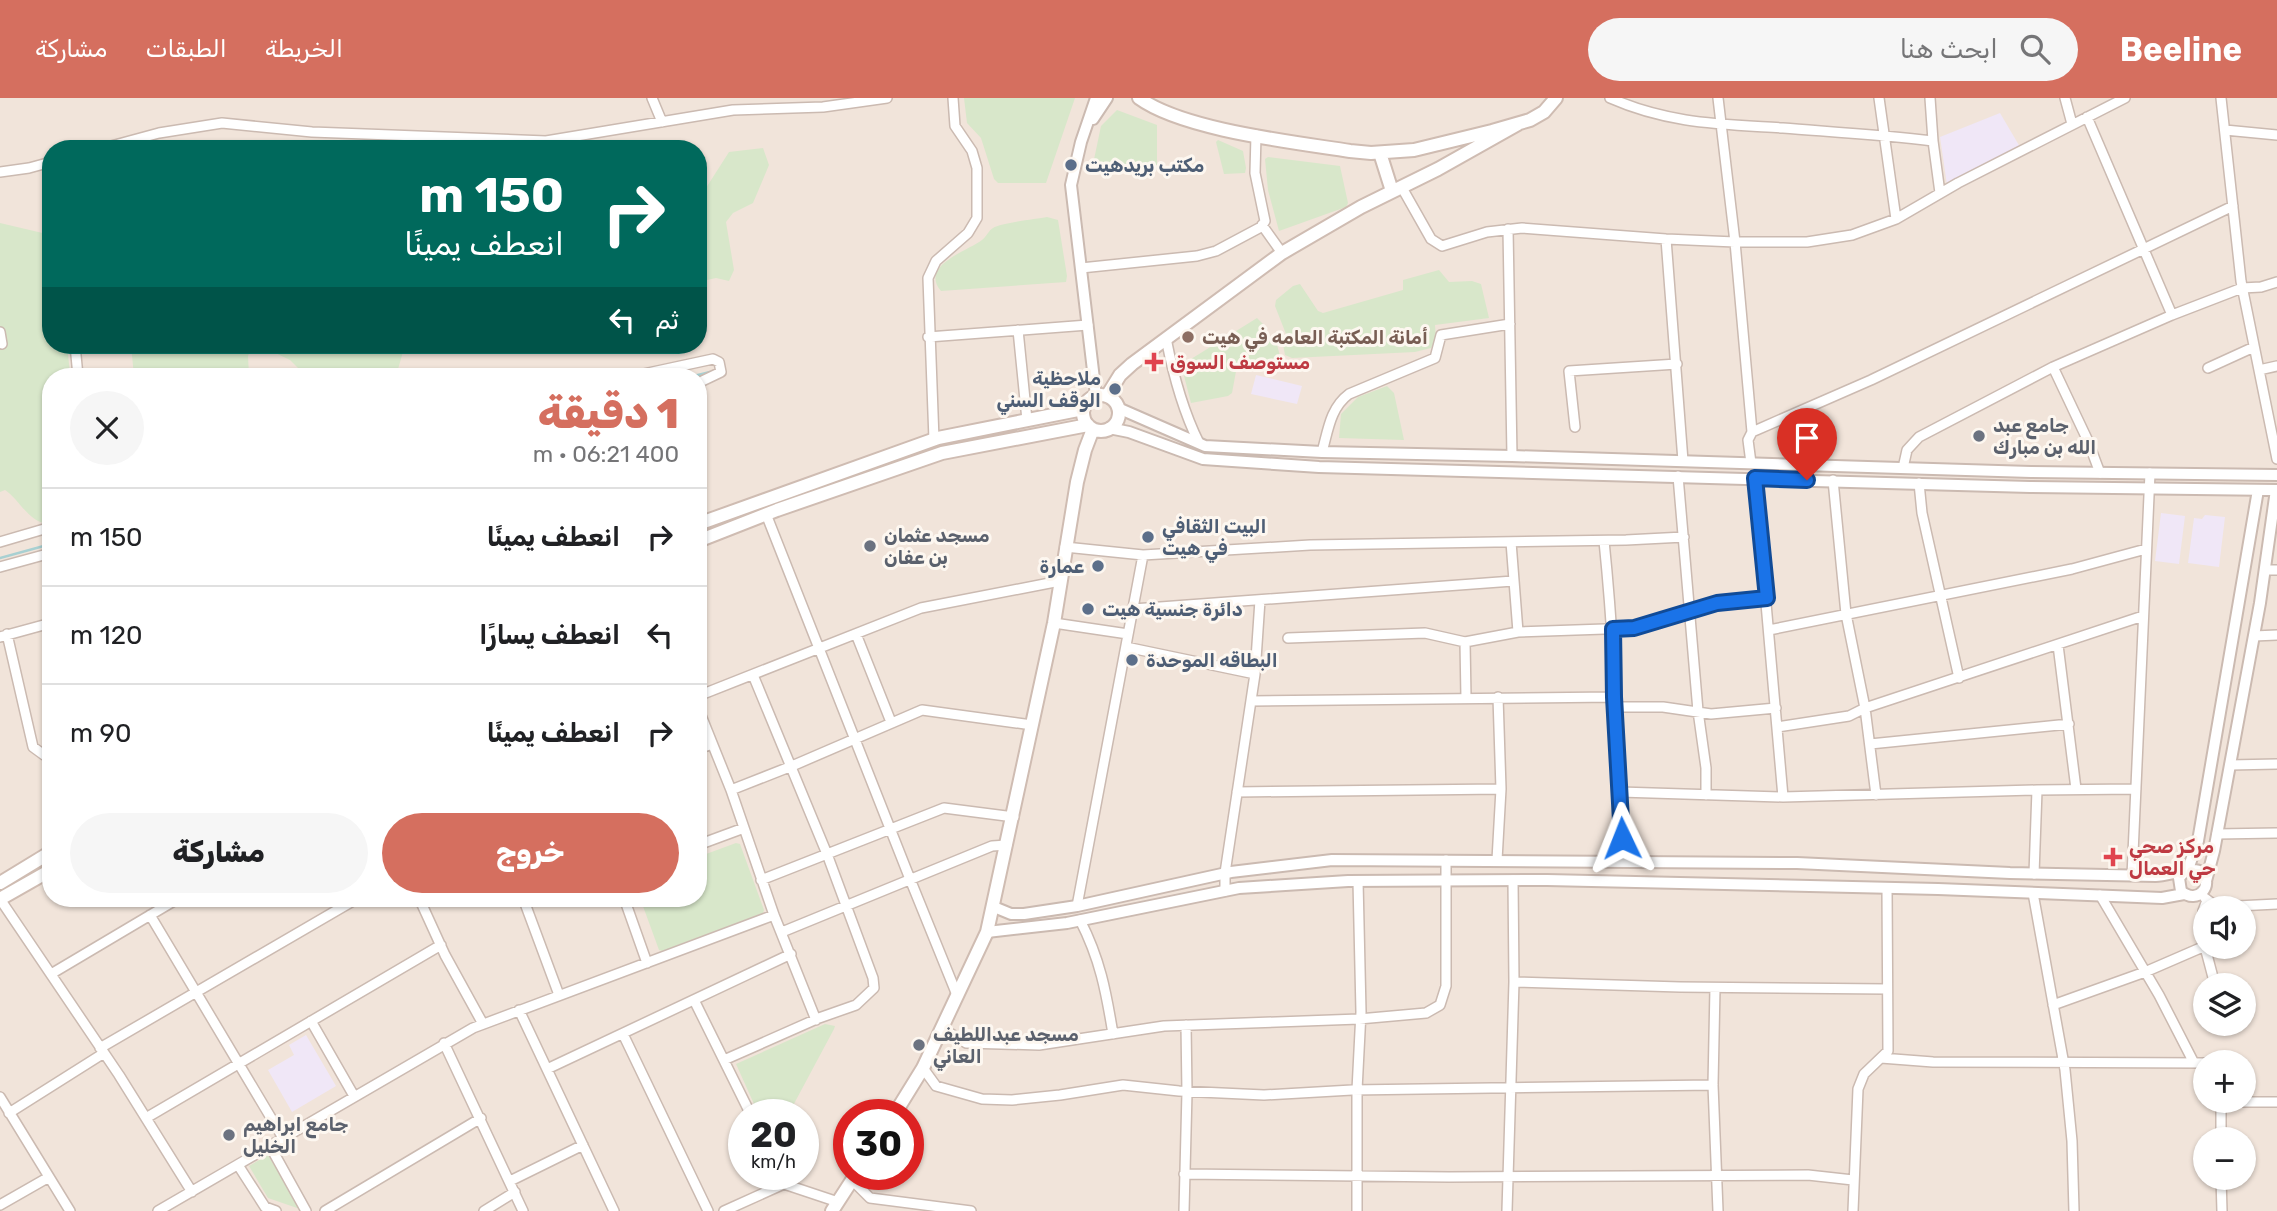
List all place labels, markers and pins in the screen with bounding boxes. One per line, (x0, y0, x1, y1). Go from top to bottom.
place label: مكتب بريدهيت (1085, 154, 1204, 177)
marker: مكتب بريدهيت (1063, 157, 1079, 173)
place label: أمانة المكتبة العامه في هيت (1202, 326, 1428, 352)
marker: أمانة المكتبة العامه في هيت (1180, 329, 1196, 345)
place label: مستوصف السوق (1170, 351, 1310, 374)
marker: مستوصف السوق (1144, 352, 1164, 372)
place label: ملاحظية الوقف السني (996, 367, 1101, 415)
marker: ملاحظية الوقف السني (1107, 381, 1123, 397)
pin (1777, 408, 1837, 480)
place label: جامع عبد الله بن مبارك (1993, 414, 2096, 459)
marker: جامع عبد الله بن مبارك (1971, 428, 1987, 444)
place label: البيت الثقافي في هيت (1162, 515, 1266, 563)
place label: مسجد عثمان بن عفان (884, 524, 990, 569)
marker: البيت الثقافي في هيت (1140, 529, 1156, 545)
marker: مسجد عثمان بن عفان (862, 538, 878, 554)
place label: عمارة (1040, 555, 1084, 578)
marker: عمارة (1090, 558, 1106, 574)
place label: دائرة جنسية هيت (1102, 598, 1243, 621)
marker: دائرة جنسية هيت (1080, 601, 1096, 617)
place label: البطاقه الموحدة (1146, 649, 1278, 672)
marker: البطاقه الموحدة (1124, 652, 1140, 668)
place label: مركز صحي حي العمال (2129, 835, 2216, 883)
marker: مركز صحي حي العمال (2103, 847, 2123, 867)
place label: مسجد عبداللطيف العاني (933, 1023, 1079, 1071)
marker: مسجد عبداللطيف العاني (911, 1037, 927, 1053)
place label: جامع ابراهيم الخليل (243, 1113, 349, 1158)
marker: جامع ابراهيم الخليل (221, 1127, 237, 1143)

